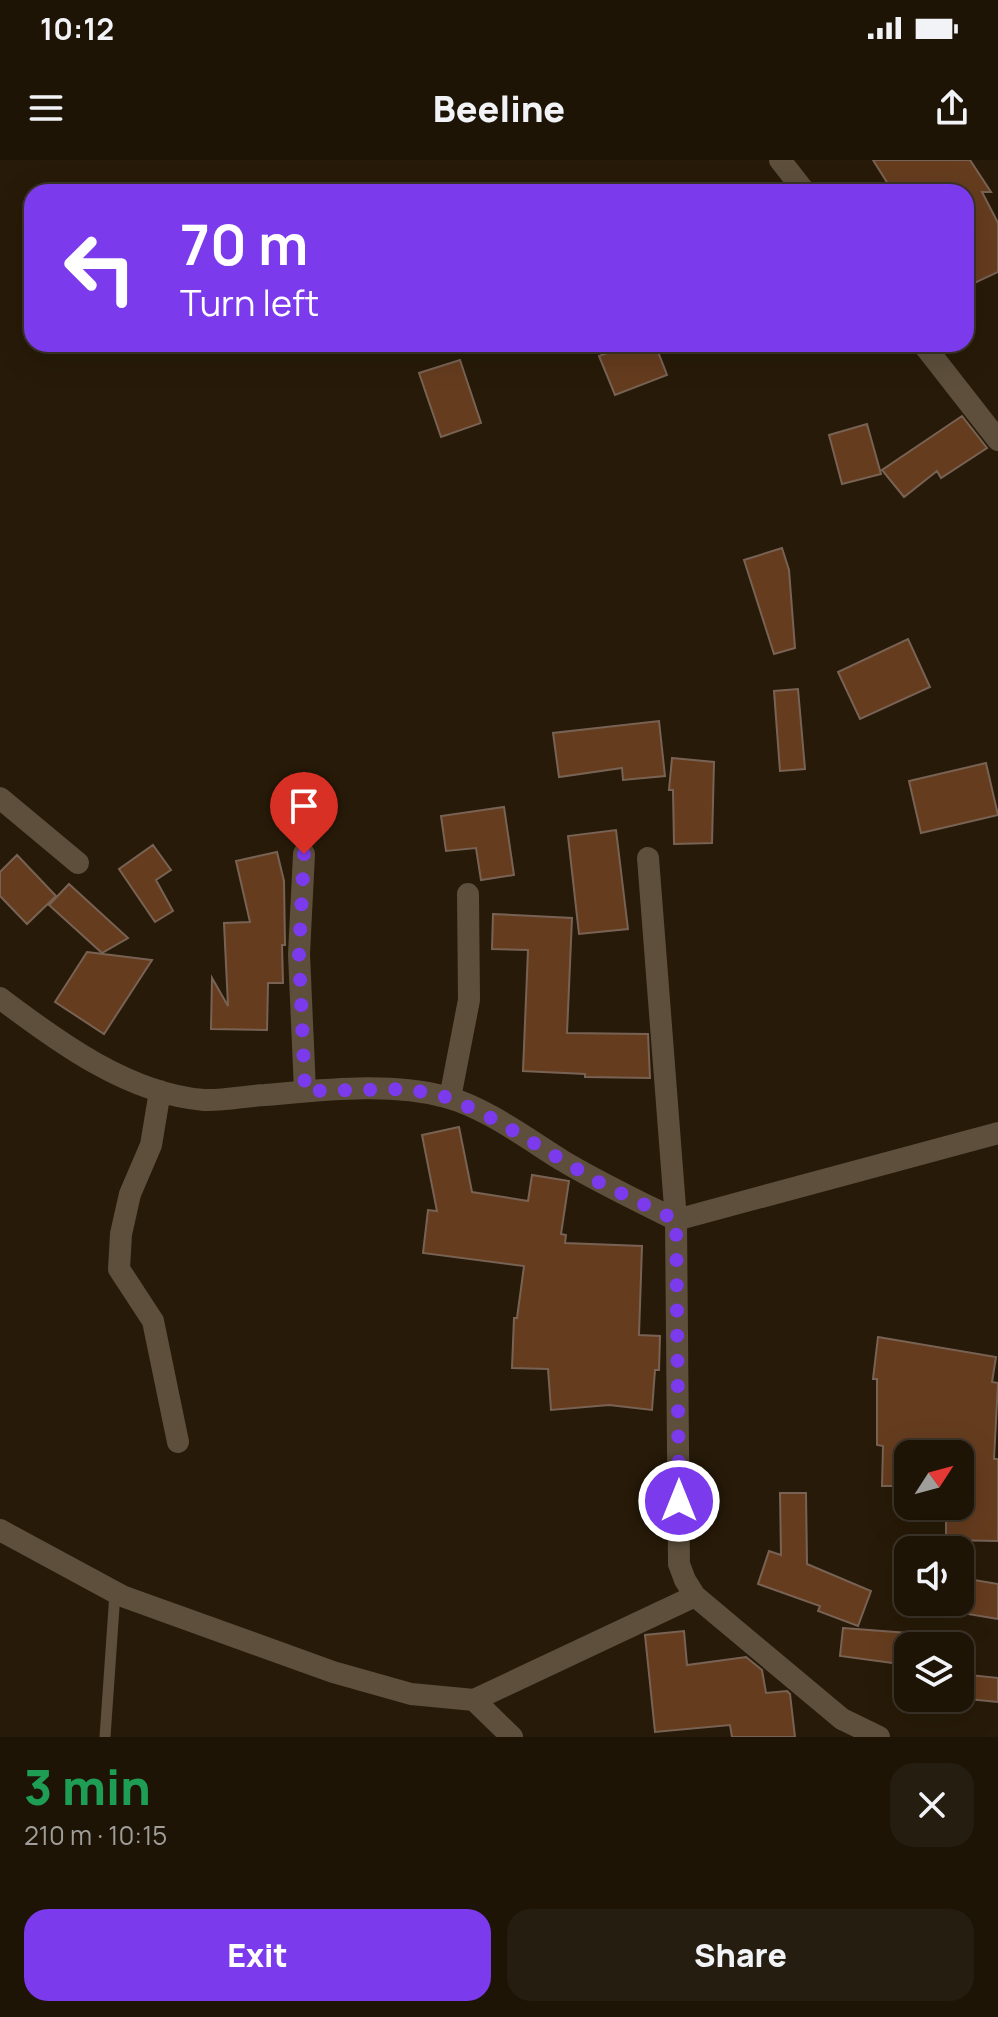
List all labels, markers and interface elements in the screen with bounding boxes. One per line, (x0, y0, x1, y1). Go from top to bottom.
text: 10:12 (40, 8, 114, 49)
text: Beeline (433, 84, 565, 133)
icon: menu (24, 86, 68, 130)
icon: share (930, 86, 974, 130)
text: 70 m (180, 205, 308, 282)
icon: left (48, 216, 152, 320)
text: Turn left (180, 278, 319, 327)
pin (270, 772, 338, 854)
icon: arrive (282, 784, 326, 828)
north arrow (894, 1440, 974, 1520)
map controls (894, 1440, 974, 1712)
position arrow (637, 1459, 721, 1543)
button: sound (894, 1536, 974, 1616)
button: layers (894, 1632, 974, 1712)
text: 3 min (24, 1754, 151, 1819)
button: close (890, 1763, 974, 1847)
text: 210 m · 10:15 (24, 1817, 167, 1853)
button: Exit (24, 1909, 491, 2001)
button: Share (507, 1909, 974, 2001)

